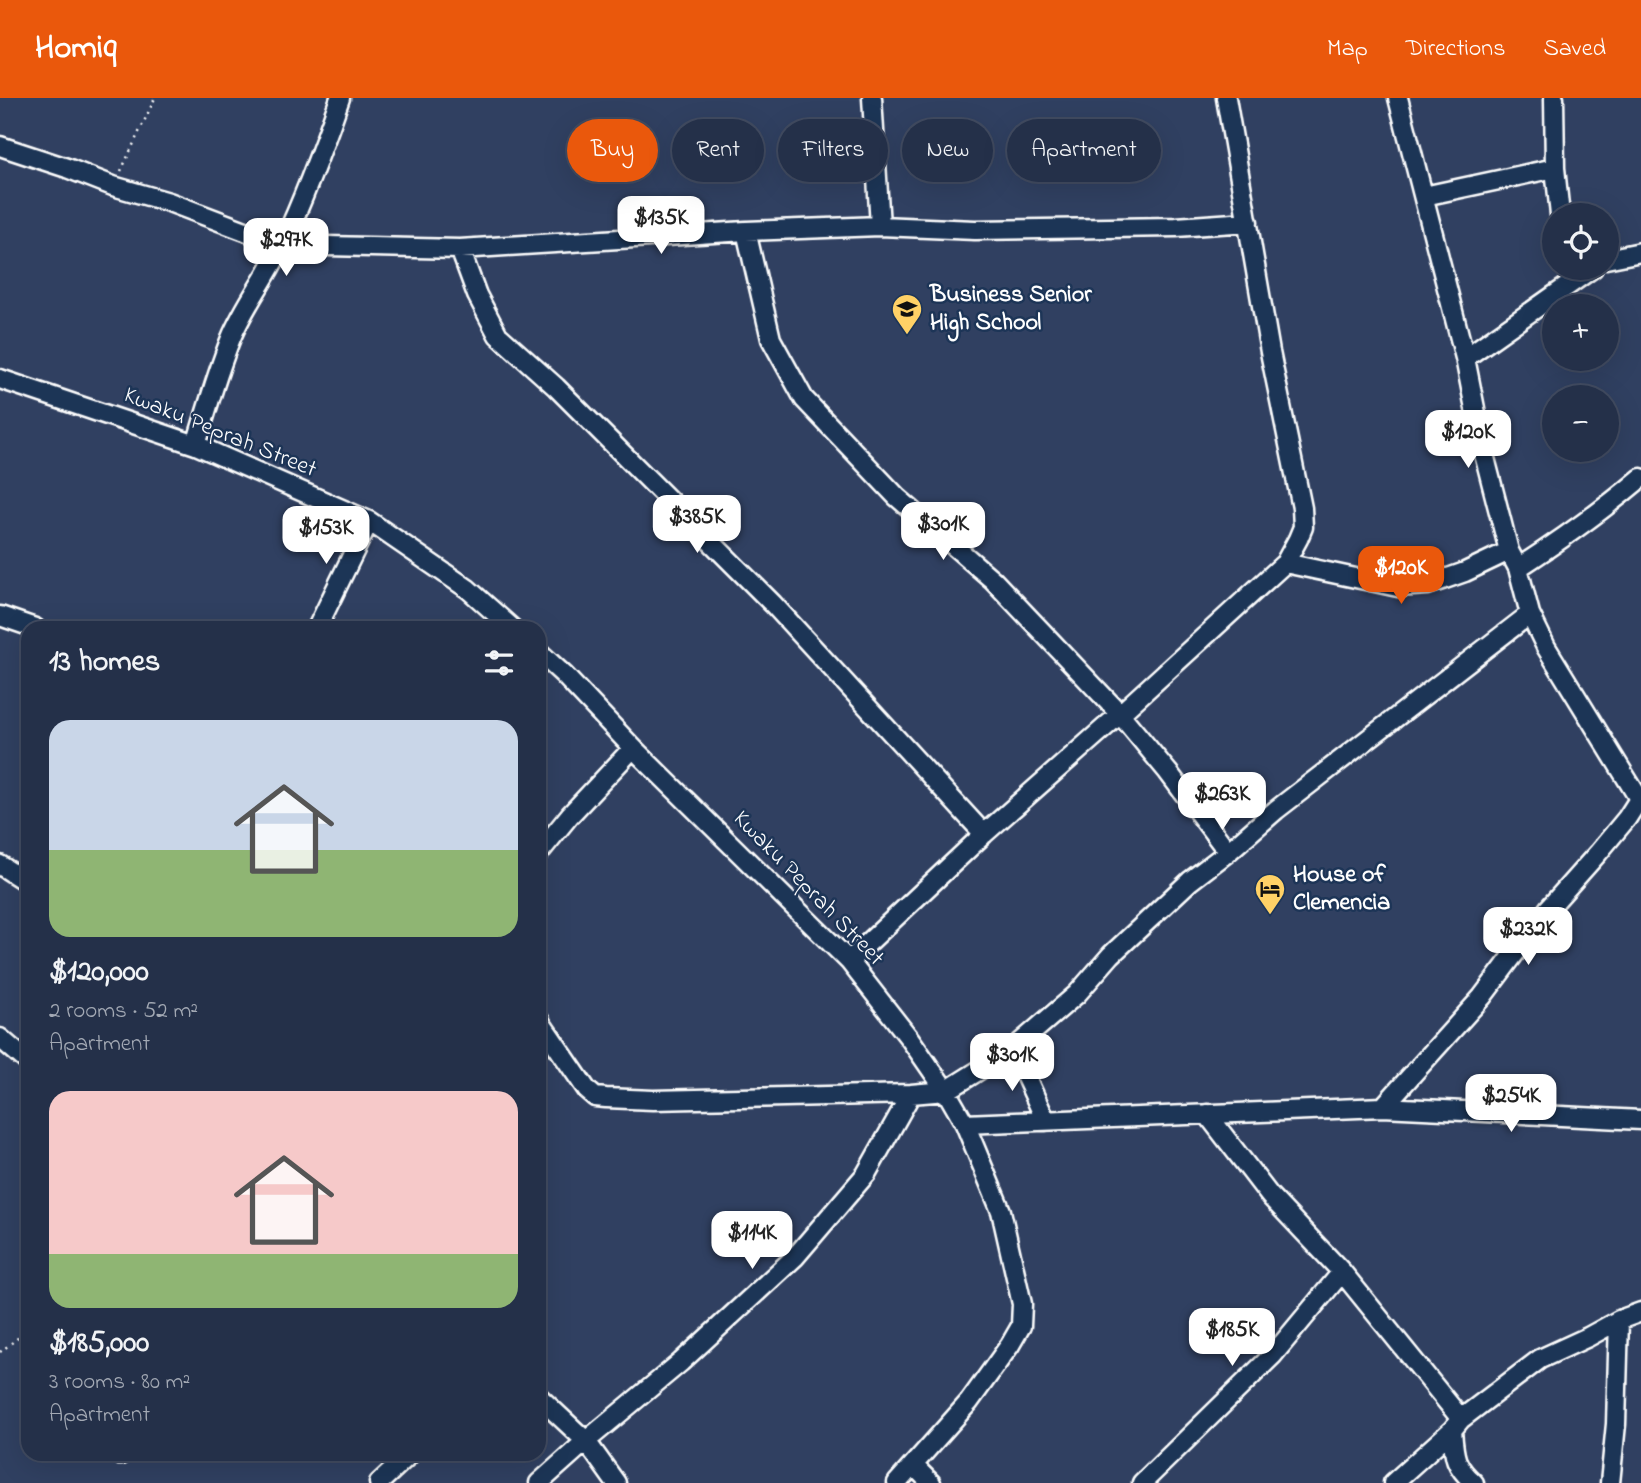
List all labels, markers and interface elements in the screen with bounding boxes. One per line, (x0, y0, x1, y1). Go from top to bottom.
text: Homiq (35, 25, 117, 73)
text: Map (1327, 32, 1368, 67)
text: Directions (1406, 32, 1505, 67)
text: Saved (1543, 32, 1606, 67)
chip: Buy (567, 119, 658, 182)
chip: Rent (672, 119, 764, 182)
chip: Filters (778, 119, 888, 182)
chip: New (902, 119, 993, 182)
chip: Apartment (1007, 119, 1161, 182)
pin: $135K (612, 197, 710, 256)
text: $135K (633, 202, 689, 235)
map controls (1542, 203, 1619, 462)
button: locate (1542, 203, 1619, 280)
pin: $297K (237, 218, 335, 278)
text: $297K (260, 224, 312, 257)
place label: Business Senior High School (929, 278, 1092, 342)
school or university icon: Business Senior High School (890, 292, 924, 336)
button: + (1542, 294, 1619, 371)
street label: Kwaku Peprah Street (118, 378, 322, 488)
button: − (1542, 385, 1619, 462)
pin: $120K (1419, 410, 1517, 470)
text: $120K (1441, 416, 1495, 449)
pin: $385K (648, 496, 746, 555)
text: $385K (669, 501, 725, 534)
pin: $301K (894, 503, 992, 562)
pin: $153K (277, 506, 375, 566)
text: $301K (917, 508, 969, 541)
text: $153K (298, 512, 354, 545)
pin: $120K (1352, 546, 1450, 606)
text: $120K (1374, 552, 1428, 585)
text: 13 homes (49, 641, 160, 685)
icon: filters (480, 644, 518, 682)
icon: home (221, 766, 347, 892)
pin: $263K (1173, 772, 1271, 832)
text: $263K (1194, 778, 1250, 811)
street label: Kwaku Peprah Street (724, 803, 892, 975)
place label: House of Clemencia (1293, 858, 1390, 921)
hotel icon: House of Clemencia (1253, 872, 1287, 916)
pin: $232K (1479, 908, 1577, 967)
text: $232K (1499, 913, 1557, 946)
text: $120,000 (49, 951, 149, 995)
text: 2 rooms · 52 m² (49, 995, 198, 1028)
text: Apartment (49, 1028, 150, 1061)
pin: $301K (963, 1034, 1061, 1093)
text: $301K (986, 1039, 1038, 1072)
pin: $254K (1462, 1074, 1560, 1134)
text: $254K (1481, 1080, 1541, 1113)
icon: home (221, 1137, 347, 1263)
pin: $114K (703, 1212, 801, 1271)
text: $114K (727, 1217, 777, 1250)
pin: $185K (1183, 1308, 1281, 1368)
text: $185K (1205, 1314, 1259, 1347)
text: $185,000 (49, 1322, 149, 1366)
text: 3 rooms · 80 m² (49, 1366, 190, 1399)
text: Apartment (49, 1399, 150, 1432)

